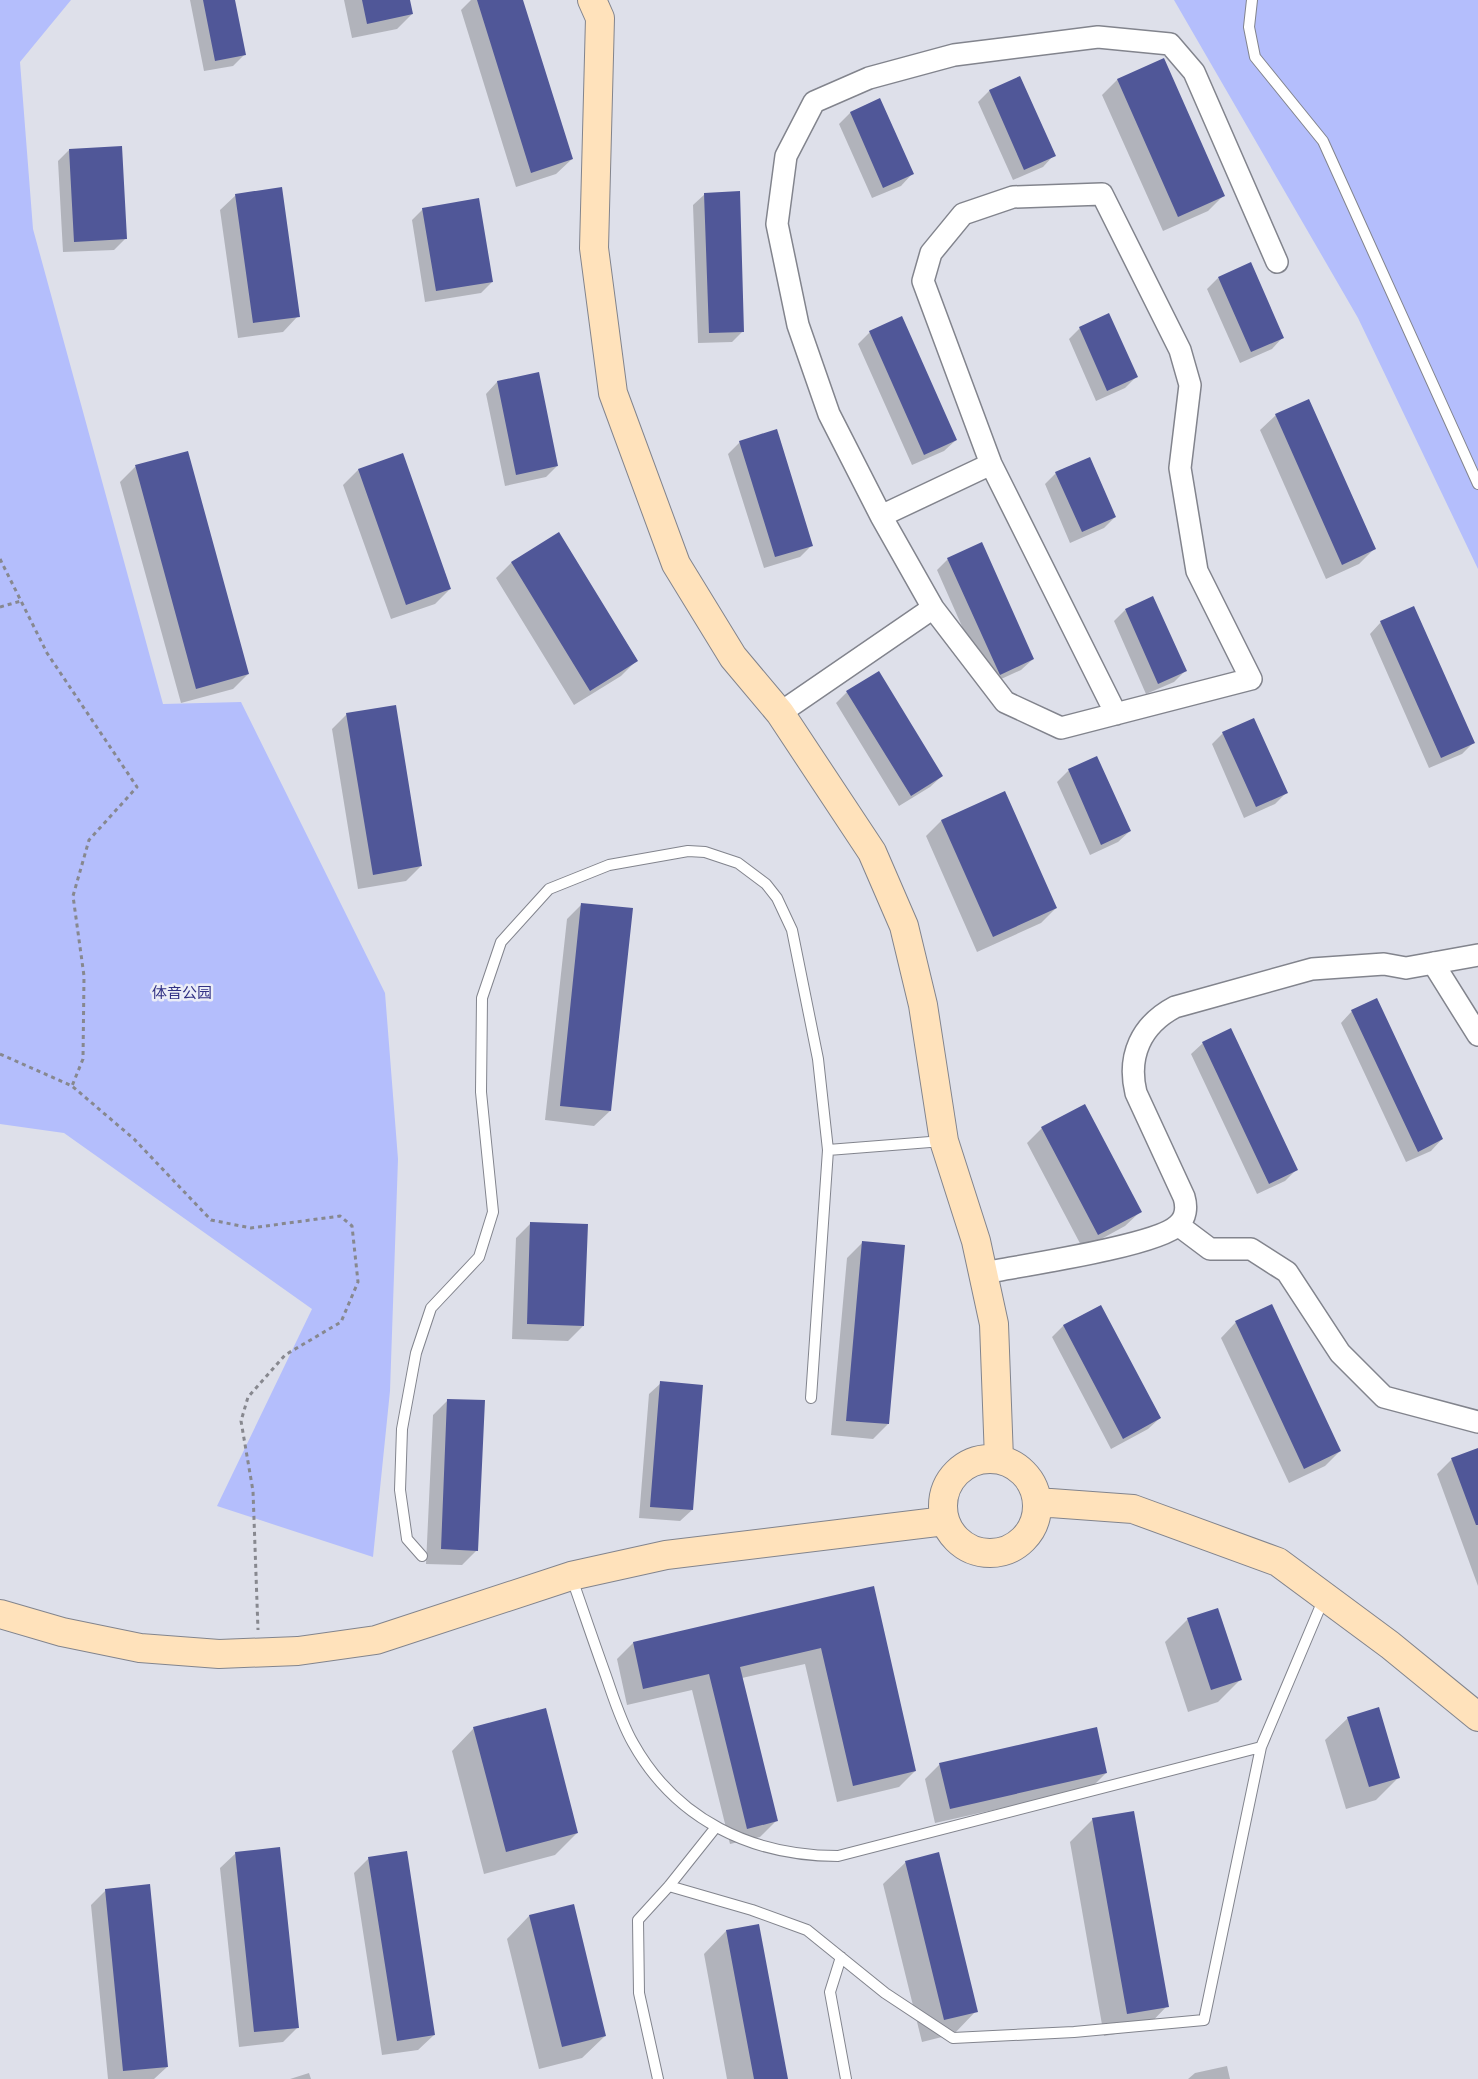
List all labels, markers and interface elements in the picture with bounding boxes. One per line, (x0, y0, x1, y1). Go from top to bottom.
park label: 体音公园 (152, 984, 212, 1002)

